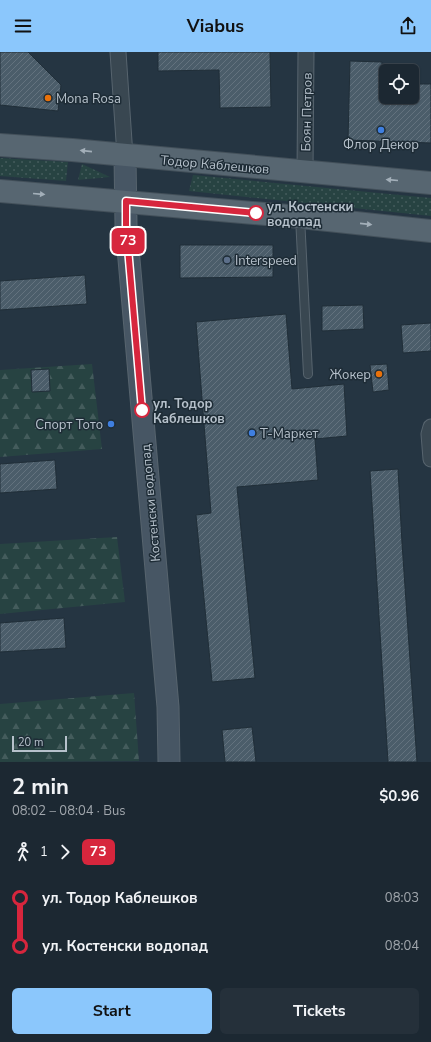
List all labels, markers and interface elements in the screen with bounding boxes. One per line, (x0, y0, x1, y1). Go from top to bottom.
text: Viabus (187, 14, 244, 38)
icon: menu (12, 15, 34, 37)
icon: share (397, 15, 419, 37)
map controls (379, 64, 419, 104)
button: locate (379, 64, 419, 104)
street label: Боян Петров (297, 72, 317, 152)
place label: Mona Rosa (56, 90, 121, 108)
marker: Mona Rosa (43, 93, 53, 103)
marker: Флор Декор (376, 125, 386, 135)
place label: Флор Декор (343, 136, 419, 154)
one-way arrow (80, 148, 92, 155)
street label: Тодор Каблешков (160, 151, 270, 179)
one-way arrow (386, 176, 398, 183)
one-way arrow (33, 191, 45, 197)
place label: ул. Костенски водопад (267, 198, 353, 231)
marker: ул. Костенски водопад (248, 205, 264, 221)
one-way arrow (360, 221, 372, 227)
line badge: 73 (110, 228, 146, 254)
text: 73 (120, 231, 136, 250)
place label: Interspeed (235, 252, 297, 270)
marker: Interspeed (222, 255, 232, 265)
place label: Жокер (330, 366, 371, 384)
marker: Жокер (374, 369, 384, 379)
place label: ул. Тодор Каблешков (153, 395, 225, 428)
marker: ул. Тодор Каблешков (134, 402, 150, 418)
place label: Спорт Тото (35, 416, 103, 434)
marker: Спорт Тото (106, 419, 116, 429)
place label: Т-Маркет (260, 425, 318, 443)
marker: Т-Маркет (247, 428, 257, 438)
street label: Костенски водопад (137, 443, 165, 562)
scale bar (12, 734, 67, 753)
text: 20 m (18, 735, 43, 750)
text: 2 min (12, 772, 69, 802)
text: $0.96 (379, 786, 419, 806)
text: 08:02 – 08:04 · Bus (12, 802, 126, 820)
icon: walk (12, 841, 34, 863)
icon: forward (54, 841, 76, 863)
text: 73 (90, 842, 107, 861)
text: 1 (40, 843, 48, 861)
text: ул. Тодор Каблешков (42, 888, 198, 908)
text: 08:03 (385, 889, 419, 907)
text: ул. Костенски водопад (42, 936, 208, 956)
text: 08:04 (385, 937, 419, 955)
button: Start (12, 988, 212, 1034)
button: Tickets (220, 988, 419, 1034)

